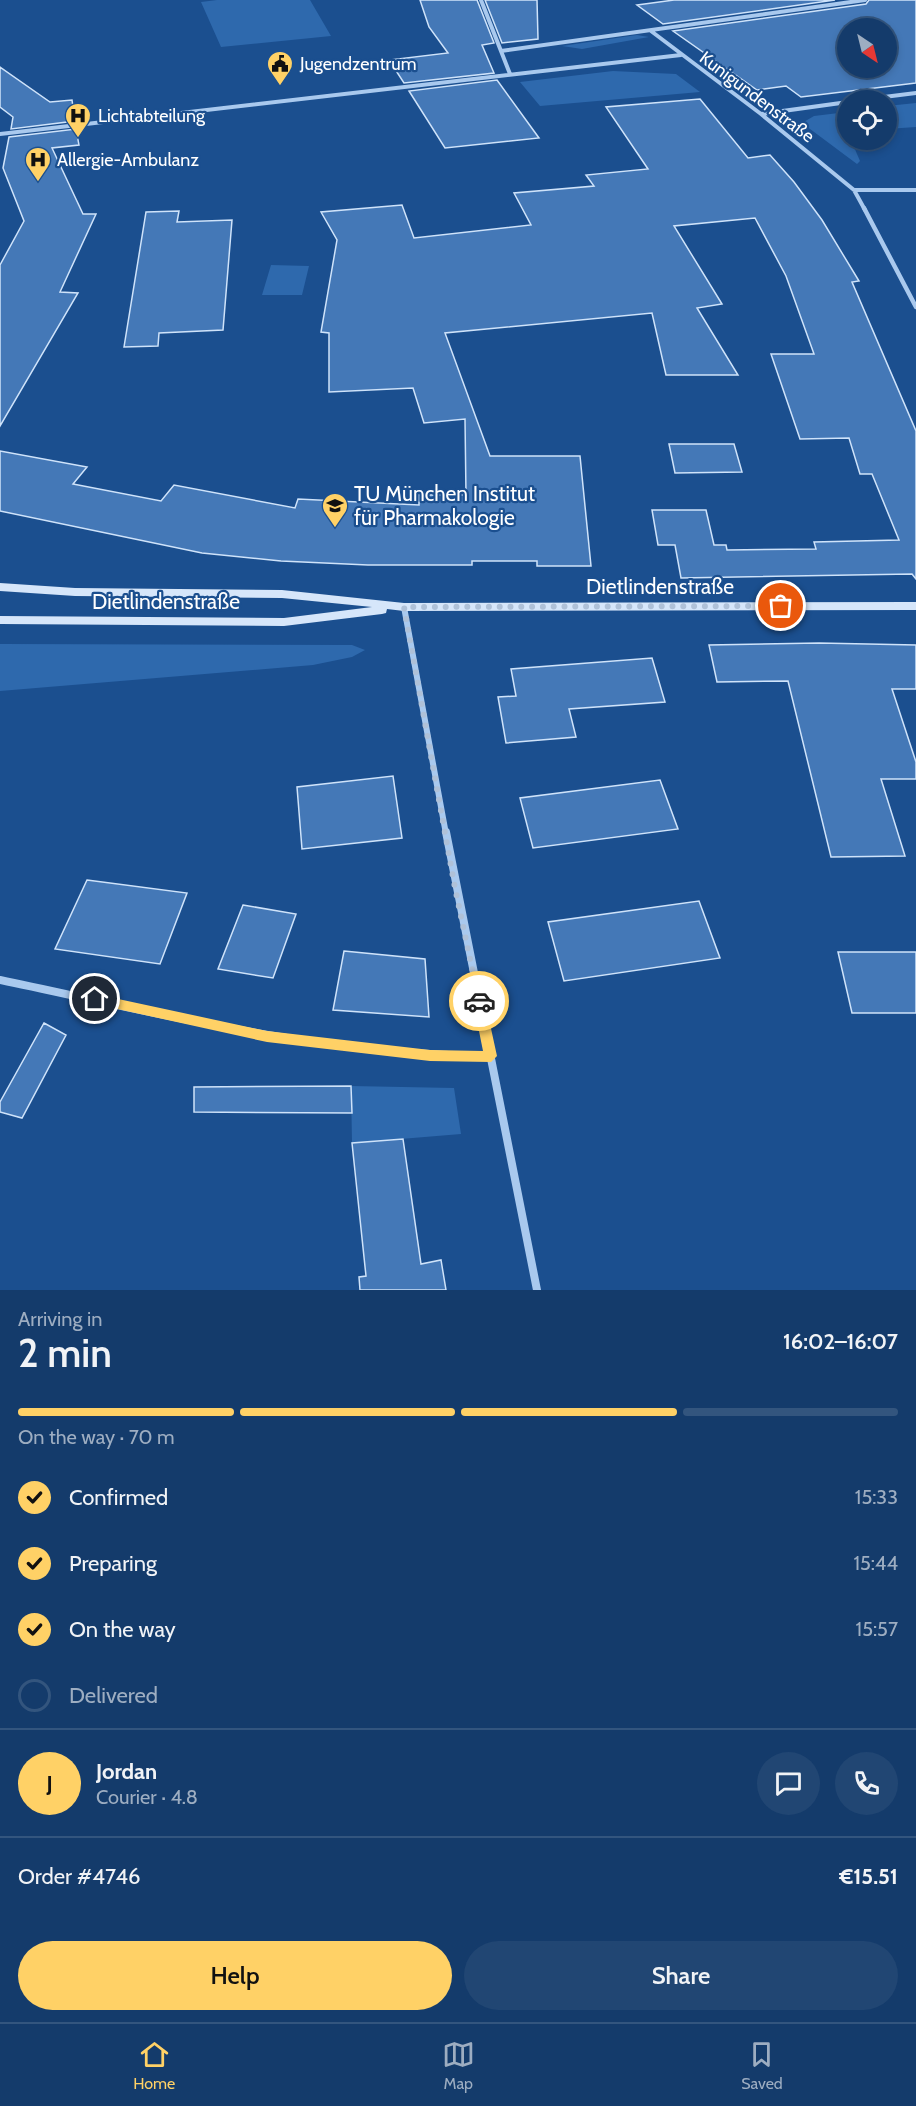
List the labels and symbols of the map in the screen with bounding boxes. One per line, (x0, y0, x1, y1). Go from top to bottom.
north arrow (837, 18, 897, 78)
street label: Kunigundenstraße (695, 47, 819, 147)
public building icon: Jugendzentrum (265, 49, 295, 87)
place label: Jugendzentrum (299, 53, 416, 75)
hospital icon: Lichtabteilung (63, 101, 93, 139)
place label: Lichtabteilung (98, 105, 206, 127)
hospital icon: Allergie-Ambulanz (23, 145, 53, 183)
place label: Allergie-Ambulanz (57, 149, 199, 171)
place label: TU München Institut für Pharmakologie (354, 481, 535, 530)
school or university icon: TU München Institut für Pharmakologie (320, 491, 350, 529)
street label: Dietlindenstraße (586, 574, 734, 599)
pin (755, 580, 806, 631)
street label: Dietlindenstraße (92, 589, 240, 614)
courier (449, 971, 509, 1031)
pin (69, 973, 120, 1024)

